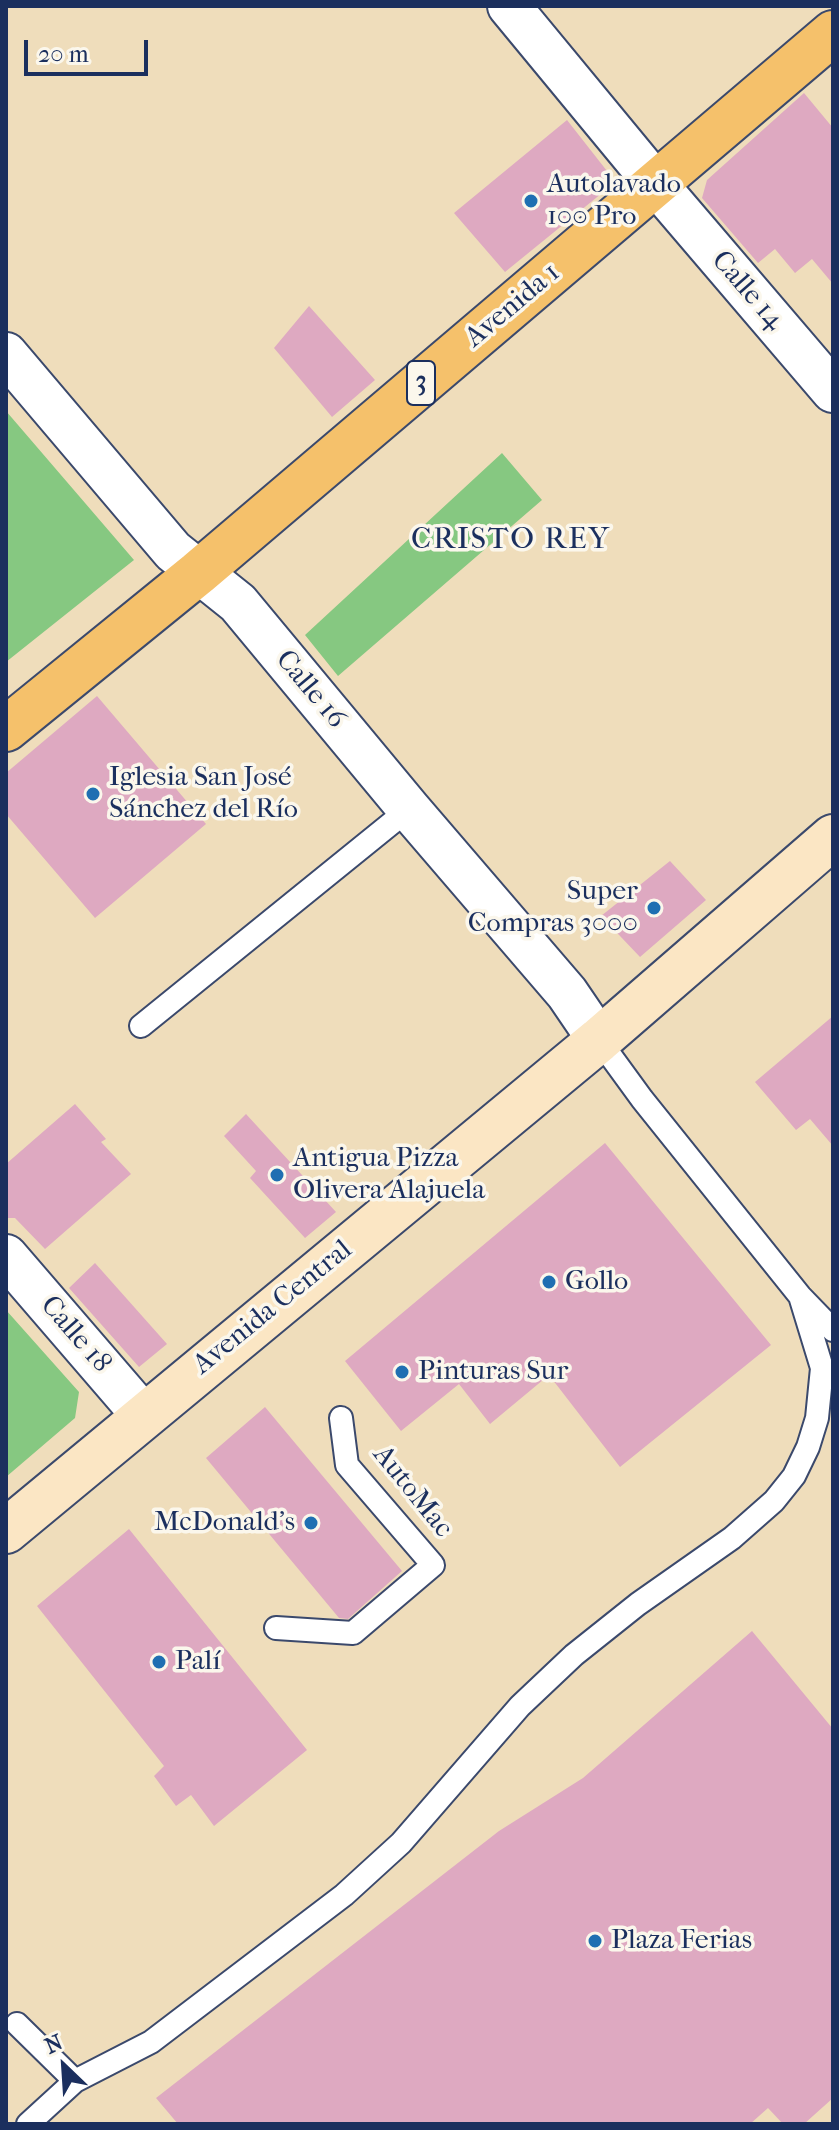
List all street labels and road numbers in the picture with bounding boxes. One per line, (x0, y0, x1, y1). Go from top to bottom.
street label: Calle 14 (704, 245, 790, 337)
street label: Avenida 1 (459, 257, 567, 355)
road number: 3 (407, 361, 435, 405)
street label: Calle 16 (268, 644, 352, 736)
street label: Avenida Central (187, 1234, 359, 1382)
street label: Calle 18 (32, 1290, 118, 1380)
street label: AutoMac (365, 1439, 459, 1545)

